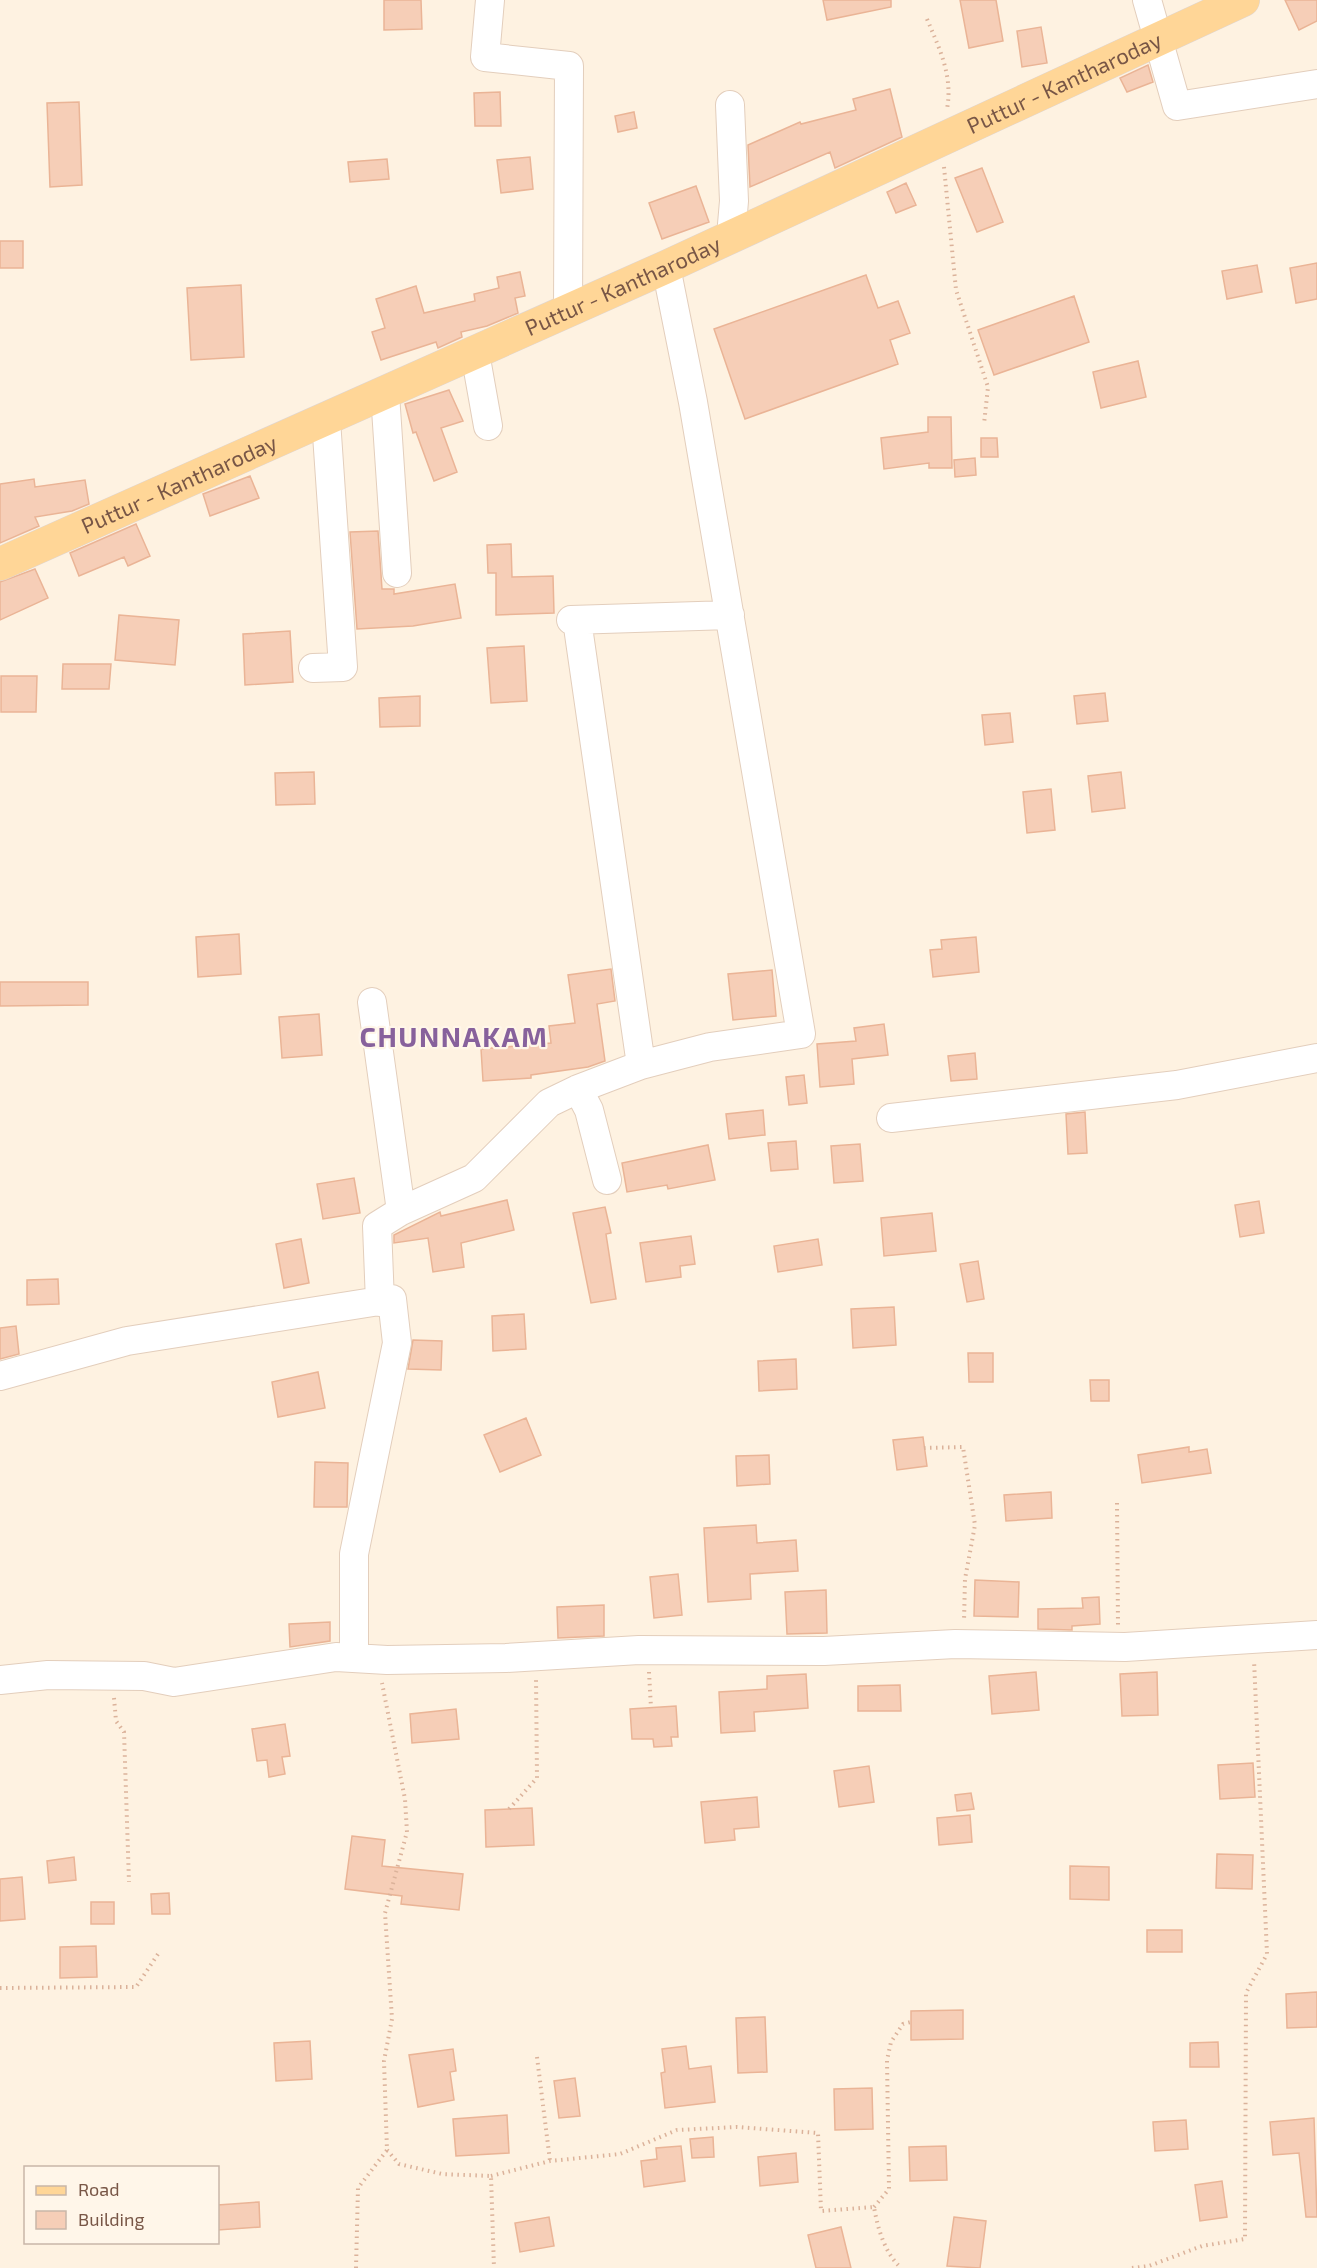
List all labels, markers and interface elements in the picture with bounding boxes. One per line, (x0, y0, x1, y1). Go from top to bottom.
street label: Puttur - Kantharoday (962, 25, 1166, 138)
street label: Puttur - Kantharoday (521, 230, 724, 340)
street label: Puttur - Kantharoday (77, 428, 281, 538)
district label: CHUNNAKAM (360, 1019, 548, 1053)
legend (24, 2166, 219, 2244)
text: Road (78, 2178, 119, 2200)
text: Building (78, 2208, 145, 2230)

